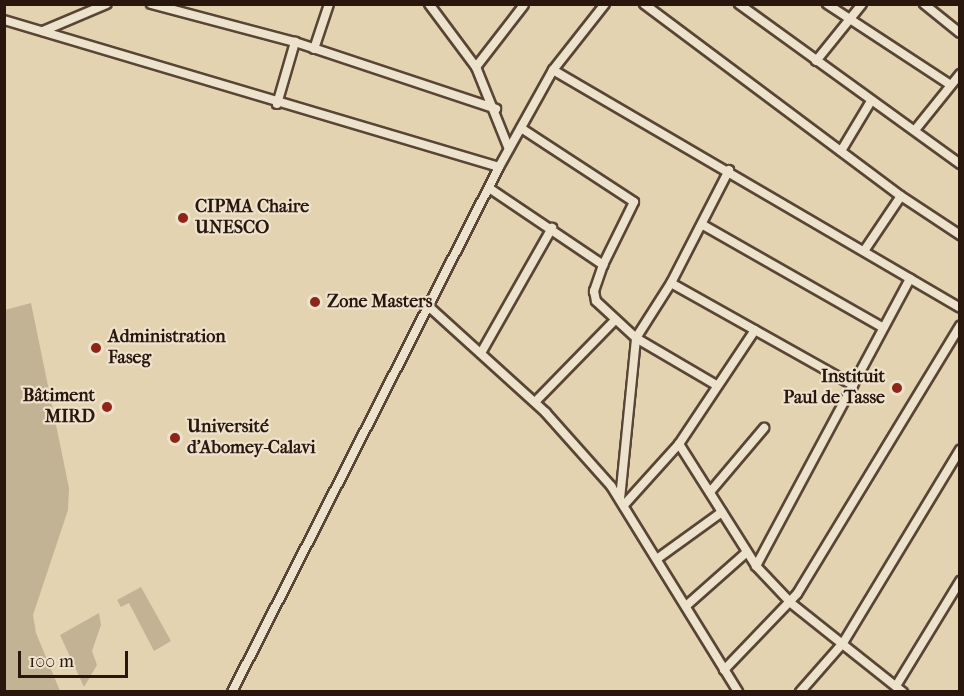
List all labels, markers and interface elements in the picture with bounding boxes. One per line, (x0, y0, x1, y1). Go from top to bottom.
place label: CIPMA Chaire UNESCO (195, 197, 309, 240)
marker: CIPMA Chaire UNESCO (176, 211, 190, 225)
place label: Zone Masters (327, 291, 432, 313)
marker: Zone Masters (308, 295, 322, 309)
place label: Administration Faseg (108, 327, 226, 370)
marker: Administration Faseg (89, 341, 103, 355)
place label: Instituit Paul de Tasse (783, 367, 885, 410)
marker: Instituit Paul de Tasse (890, 381, 904, 395)
place label: Bâtiment MIRD (23, 386, 95, 428)
marker: Bâtiment MIRD (100, 400, 114, 414)
place label: Université d'Abomey-Calavi (187, 417, 316, 460)
marker: Université d'Abomey-Calavi (168, 431, 182, 445)
scale bar (21, 639, 130, 677)
text: 100 m (29, 651, 74, 672)

